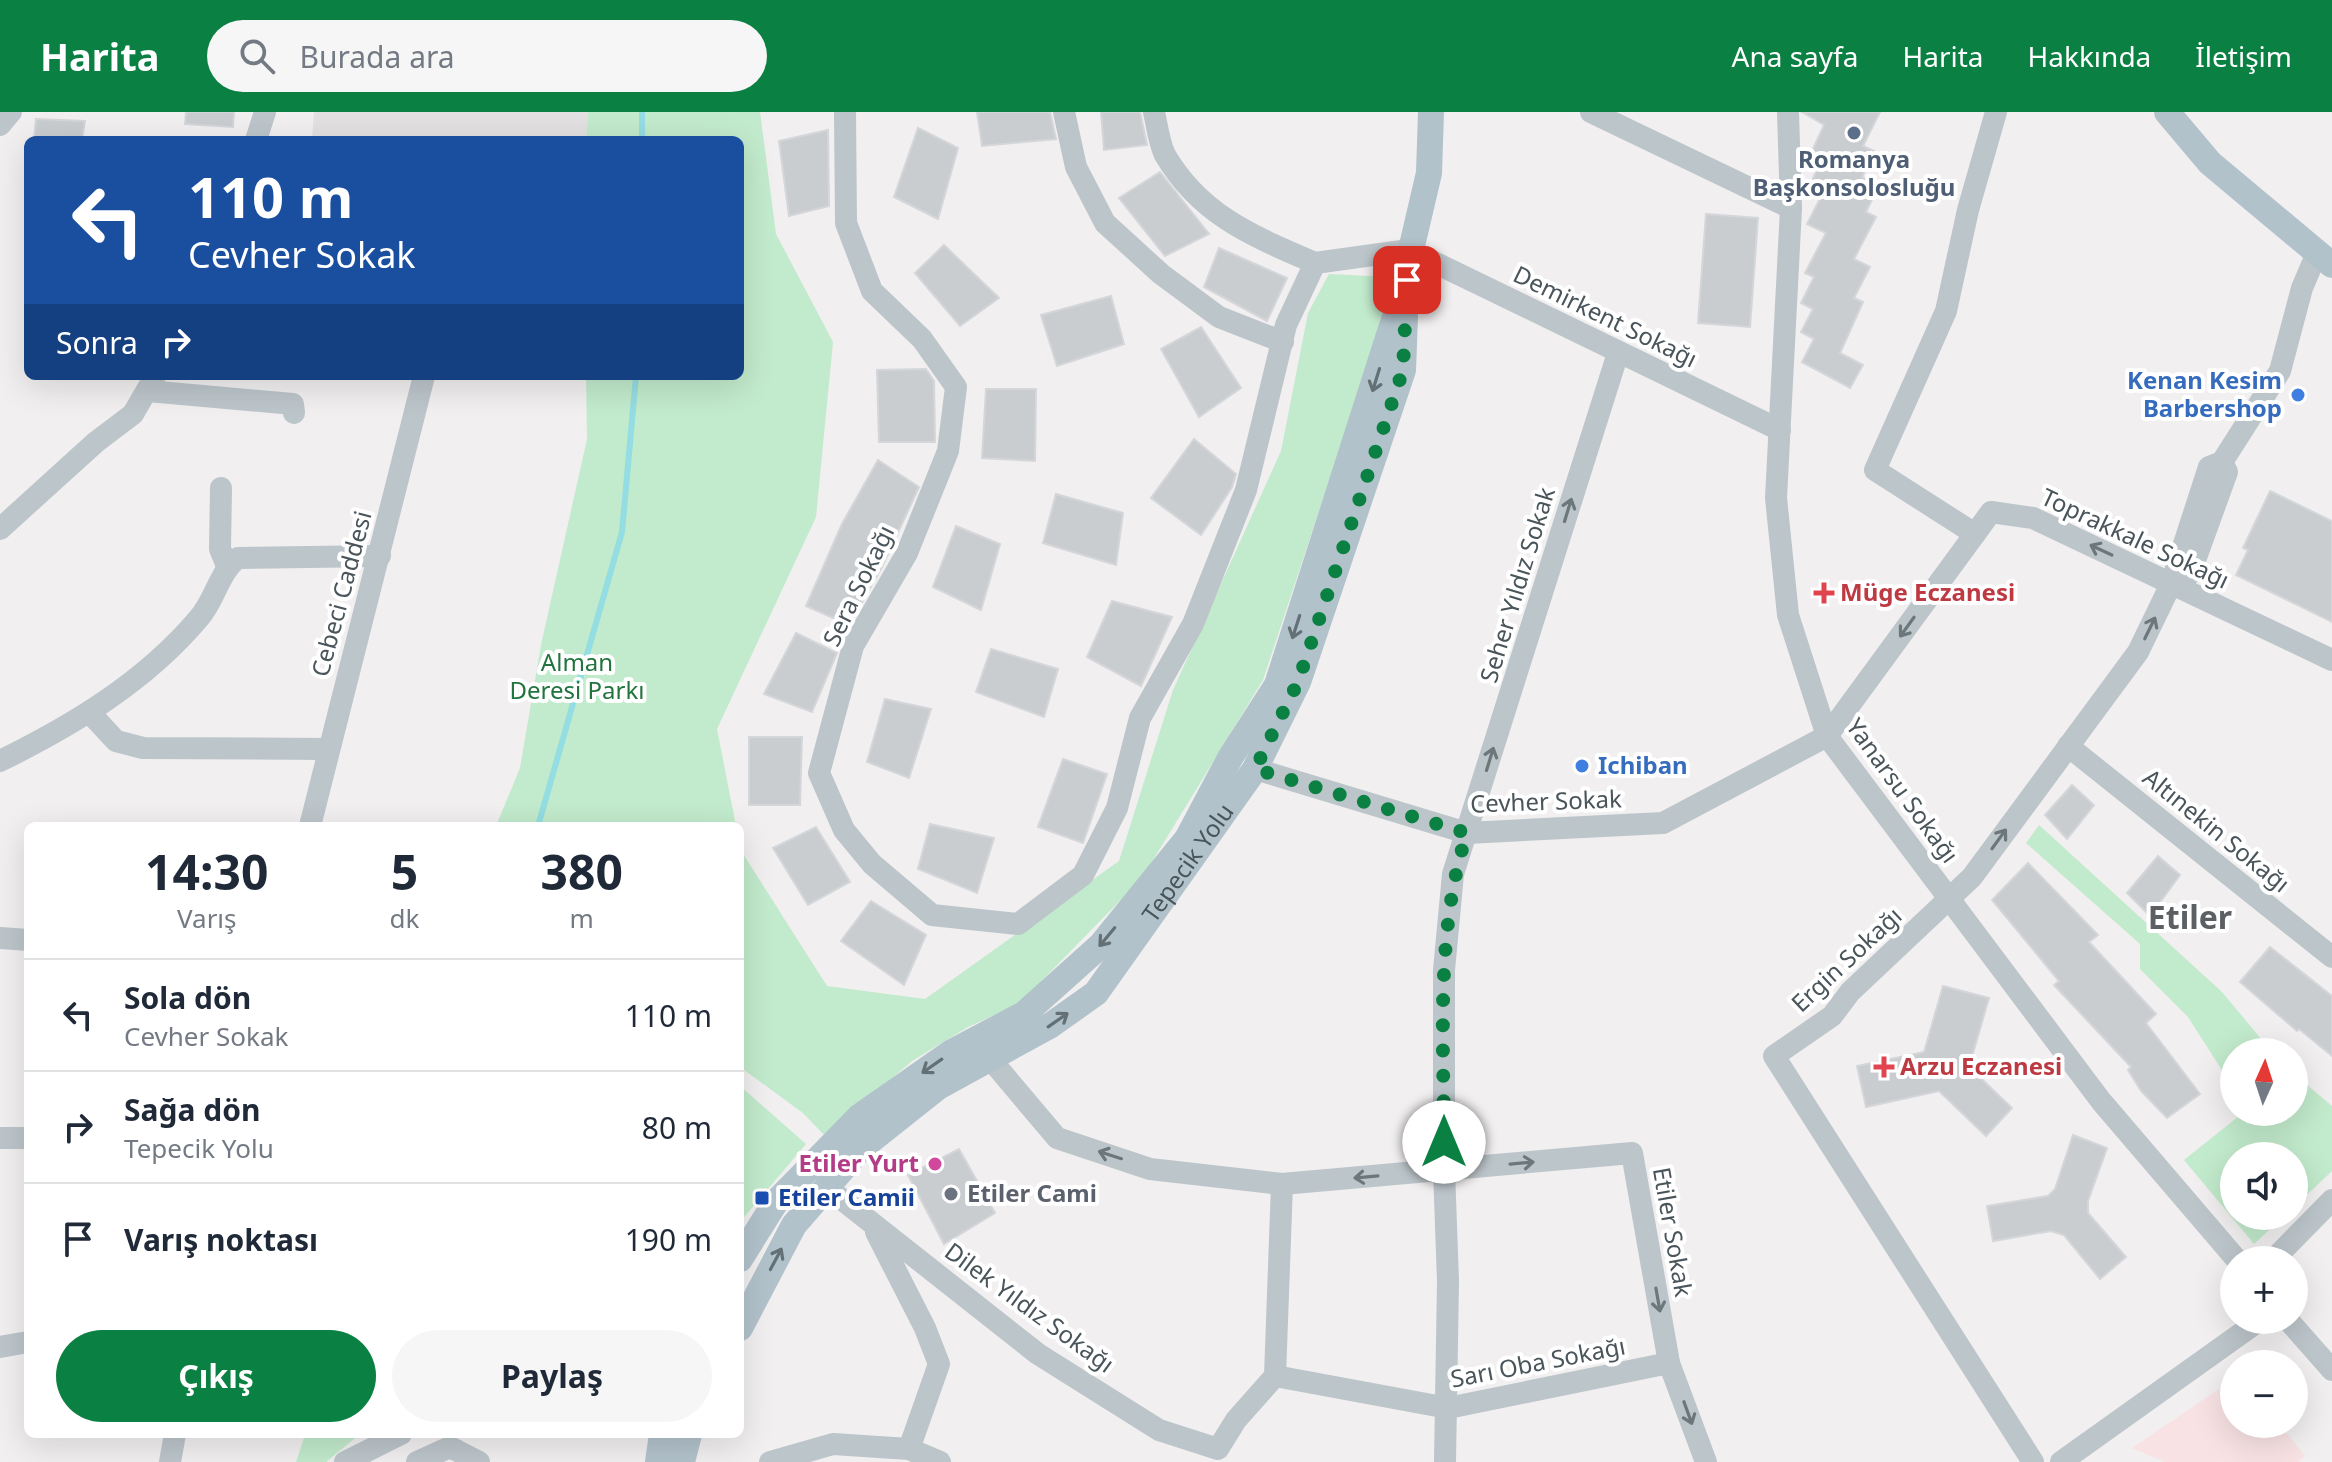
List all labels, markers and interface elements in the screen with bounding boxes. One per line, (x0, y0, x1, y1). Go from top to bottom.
search box (207, 20, 767, 92)
text: Harita (40, 30, 159, 82)
icon: search (235, 34, 279, 78)
text: Burada ara (299, 36, 455, 77)
text: Ana sayfa (1732, 37, 1858, 75)
text: Harita (1902, 37, 1984, 75)
text: Hakkında (2028, 37, 2151, 75)
text: İletişim (2195, 37, 2292, 75)
marker: Romanya Başkonsolosluğu (1845, 124, 1863, 142)
place label: Romanya Başkonsolosluğu (1753, 142, 1955, 203)
text: 110 m (188, 158, 353, 234)
icon: left (56, 168, 160, 272)
text: Cevher Sokak (188, 230, 416, 279)
pin (1373, 246, 1441, 314)
street label: Demirkent Sokağı (1508, 257, 1703, 374)
icon: arrive (1385, 258, 1429, 302)
icon: right (154, 320, 198, 364)
text: Sonra (56, 322, 138, 363)
place label: Kenan Kesim Barbershop (2127, 363, 2282, 424)
one-way arrow (1368, 366, 1383, 392)
marker: Kenan Kesim Barbershop (2289, 386, 2307, 404)
street label: Toprakkale Sokağı (2036, 480, 2235, 596)
street label: Seher Yıldız Sokak (1471, 483, 1562, 686)
one-way arrow (1561, 498, 1576, 524)
street label: Cebeci Caddesi (303, 507, 379, 680)
street label: Sera Sokağı (814, 519, 901, 651)
one-way arrow (2089, 542, 2113, 557)
place label: Müge Eczanesi (1840, 575, 2015, 608)
marker: Müge Eczanesi (1815, 584, 1833, 602)
one-way arrow (1288, 614, 1303, 639)
one-way arrow (1899, 615, 1915, 637)
one-way arrow (2143, 616, 2158, 640)
park label: Alman Deresi Parkı (510, 645, 644, 706)
street label: Yanarsu Sokağı (1839, 711, 1967, 869)
one-way arrow (1484, 746, 1499, 771)
place label: Ichiban (1598, 748, 1688, 781)
marker: Ichiban (1573, 757, 1591, 775)
street label: Altınekin Sokağı (2137, 760, 2297, 899)
street label: Cevher Sokak (1470, 781, 1623, 820)
street label: Tepecik Yolu (1133, 796, 1240, 928)
one-way arrow (1991, 829, 2008, 851)
text: 14:30 (145, 839, 268, 904)
text: 5 (391, 839, 418, 904)
text: 380 (541, 839, 623, 904)
district label: Etiler (2148, 895, 2232, 938)
street label: Ergin Sokağı (1784, 899, 1908, 1019)
text: Varış (177, 900, 237, 936)
text: dk (390, 900, 419, 936)
text: m (570, 900, 594, 936)
one-way arrow (1098, 927, 1116, 947)
text: Sola dön (124, 977, 251, 1018)
icon: left (56, 993, 100, 1037)
text: 110 m (625, 995, 712, 1036)
one-way arrow (1047, 1012, 1069, 1028)
text: Cevher Sokak (124, 1018, 288, 1054)
north arrow (2220, 1038, 2308, 1126)
map controls (2220, 1038, 2308, 1438)
place label: Arzu Eczanesi (1900, 1049, 2062, 1082)
one-way arrow (922, 1058, 944, 1074)
marker: Arzu Eczanesi (1875, 1058, 1893, 1076)
text: Sağa dön (124, 1089, 260, 1130)
position arrow (1402, 1100, 1486, 1184)
icon: right (56, 1105, 100, 1149)
text: 80 m (642, 1107, 712, 1148)
text: Tepecik Yolu (124, 1130, 274, 1166)
button: sound (2220, 1142, 2308, 1230)
place label: Etiler Yurt (798, 1146, 919, 1179)
one-way arrow (1097, 1147, 1122, 1162)
marker: Etiler Yurt (926, 1155, 944, 1173)
one-way arrow (1508, 1155, 1535, 1170)
street label: Etiler Sokak (1646, 1164, 1701, 1299)
one-way arrow (1353, 1170, 1380, 1185)
place label: Etiler Cami (967, 1176, 1097, 1209)
place label: Etiler Camii (778, 1180, 915, 1213)
marker: Etiler Cami (942, 1185, 960, 1203)
marker: Etiler Camii (753, 1189, 771, 1207)
icon: arrive (56, 1217, 100, 1261)
text: Varış noktası (124, 1219, 318, 1260)
text: 190 m (625, 1219, 712, 1260)
street label: Dilek Yıldız Sokağı (939, 1234, 1121, 1379)
button: + (2220, 1246, 2308, 1334)
one-way arrow (769, 1247, 785, 1271)
one-way arrow (1651, 1287, 1666, 1312)
street label: Sarı Oba Sokağı (1448, 1328, 1628, 1395)
button: Çıkış (56, 1330, 376, 1422)
button: Paylaş (392, 1330, 712, 1422)
button: − (2220, 1350, 2308, 1438)
one-way arrow (1681, 1400, 1696, 1425)

